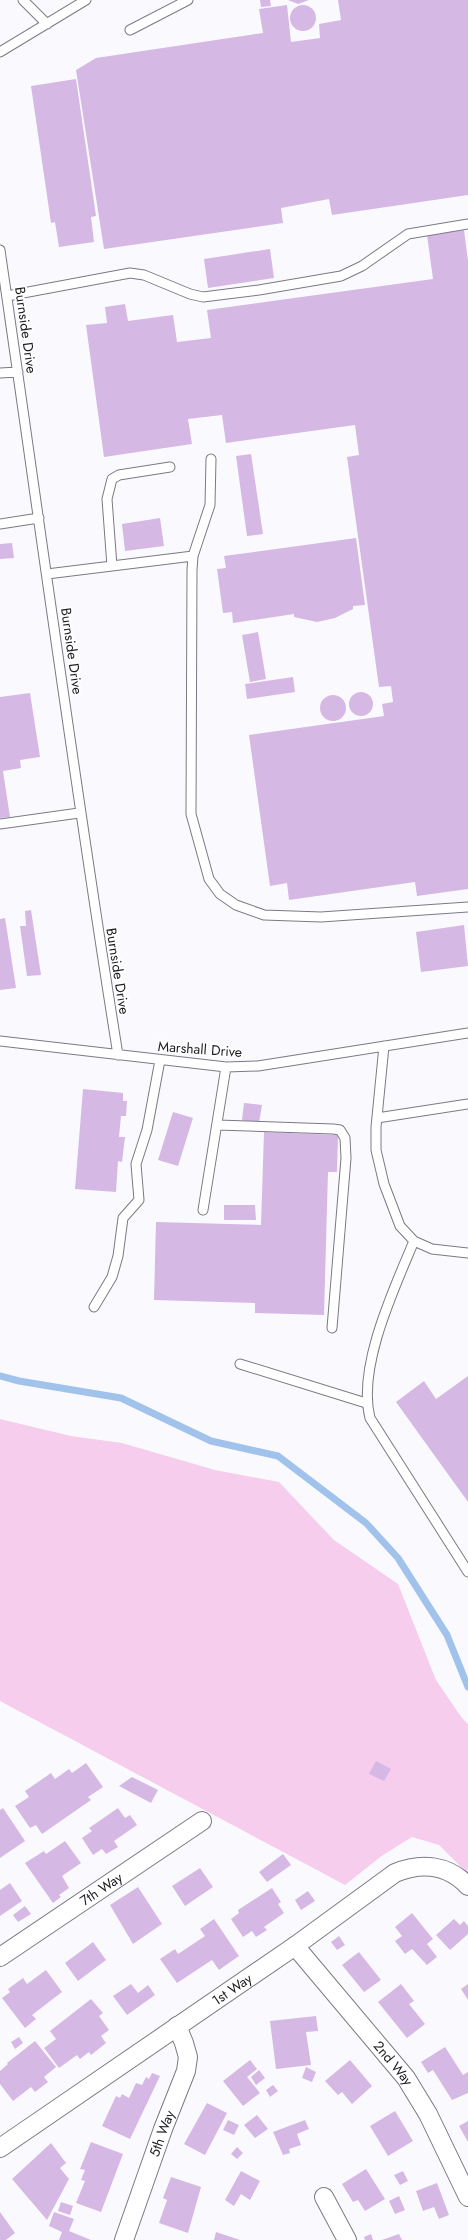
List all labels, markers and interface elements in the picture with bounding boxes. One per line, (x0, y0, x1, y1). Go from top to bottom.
street label: Burnside Drive (10, 285, 42, 375)
street label: Burnside Drive (56, 606, 88, 696)
street label: Burnside Drive (101, 926, 135, 1016)
street label: Marshall Drive (157, 1036, 243, 1062)
street label: 7th Way (76, 1867, 127, 1910)
street label: 1st Way (208, 1968, 257, 2010)
street label: 2nd Way (369, 2036, 419, 2090)
street label: 5th Way (144, 2106, 180, 2159)

